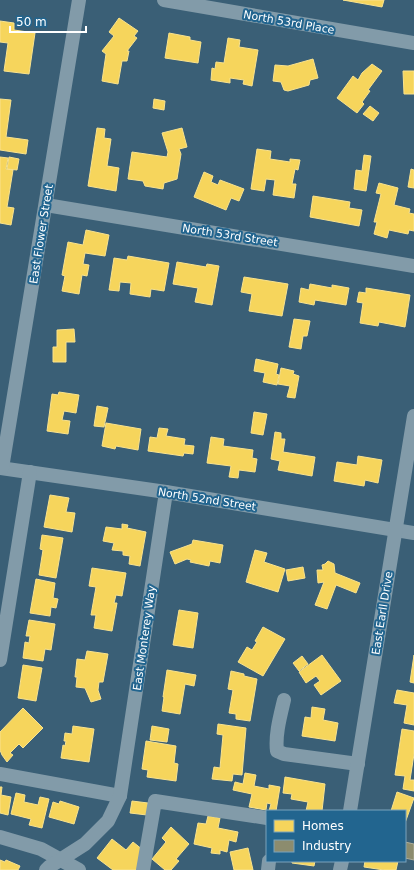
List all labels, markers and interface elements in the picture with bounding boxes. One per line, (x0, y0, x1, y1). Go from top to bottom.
scale bar (10, 8, 86, 34)
street label: North 53rd Place (242, 8, 336, 37)
text: 50 m (16, 15, 47, 29)
street label: East Flower Street (27, 183, 56, 285)
street label: North 53rd Street (181, 222, 279, 250)
street label: North 52nd Street (157, 485, 258, 514)
street label: East Earll Drive (369, 570, 396, 656)
street label: East Monterey Way (131, 584, 158, 691)
legend (266, 810, 406, 862)
text: Homes (302, 819, 344, 833)
text: Industry (302, 839, 351, 853)

